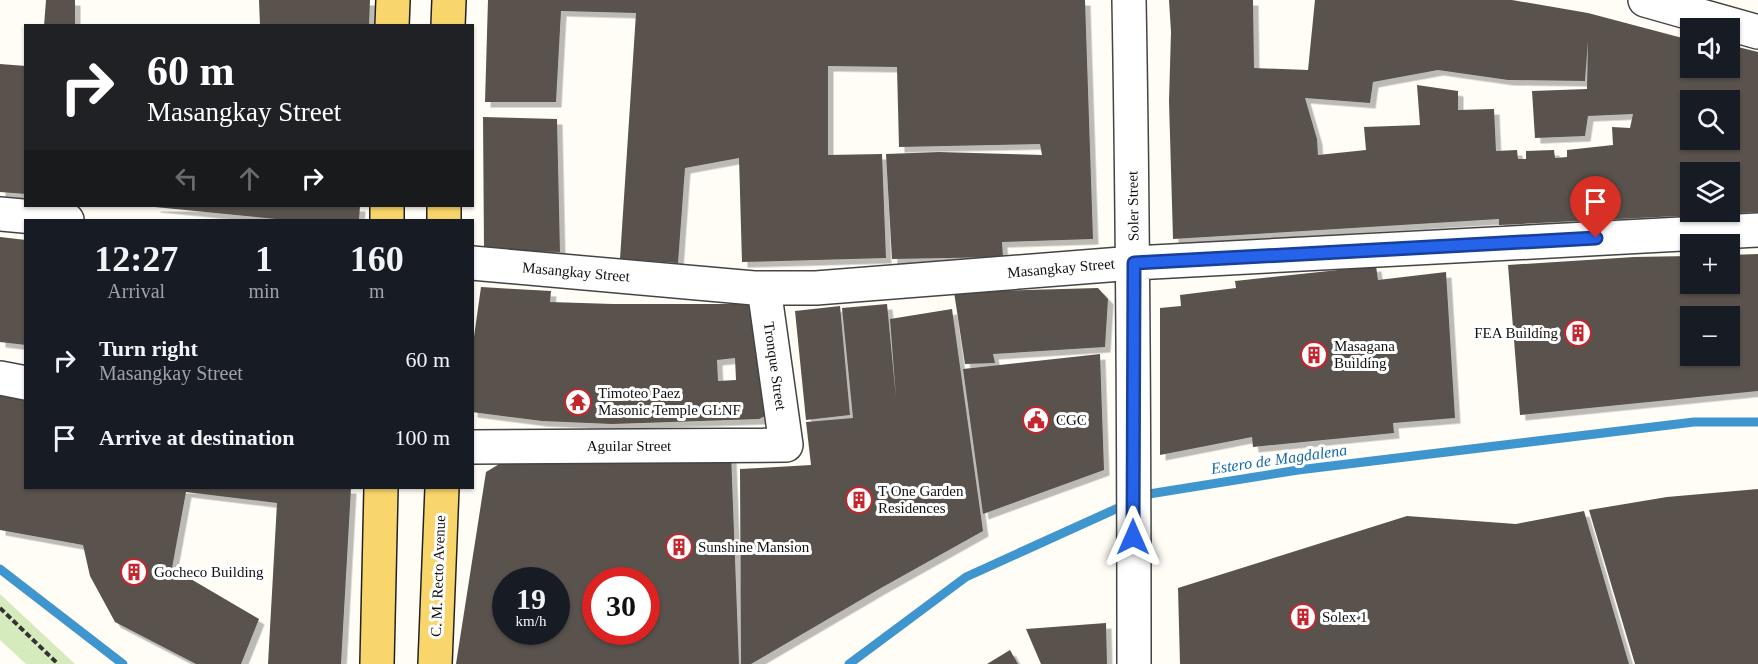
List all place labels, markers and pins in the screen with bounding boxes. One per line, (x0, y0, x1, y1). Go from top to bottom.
pin (1570, 176, 1621, 238)
building icon: FEA Building (1563, 318, 1593, 348)
place label: FEA Building (1474, 325, 1558, 341)
place label: Masagana Building (1334, 338, 1395, 371)
building icon: Masagana Building (1299, 340, 1329, 370)
place label: Timoteo Paez Masonic Temple GLNF (598, 385, 741, 418)
temple icon: Timoteo Paez Masonic Temple GLNF (563, 387, 593, 417)
public building icon: CGC (1021, 405, 1051, 435)
place label: CGC (1056, 412, 1087, 428)
place label: T One Garden Residences (878, 483, 964, 516)
building icon: T One Garden Residences (844, 485, 874, 515)
building icon: Sunshine Mansion (664, 532, 694, 562)
place label: Sunshine Mansion (698, 539, 810, 555)
building icon: Gocheco Building (119, 557, 149, 587)
place label: Gocheco Building (154, 564, 264, 580)
building icon: Solex 1 (1288, 602, 1318, 632)
place label: Solex 1 (1322, 609, 1367, 625)

